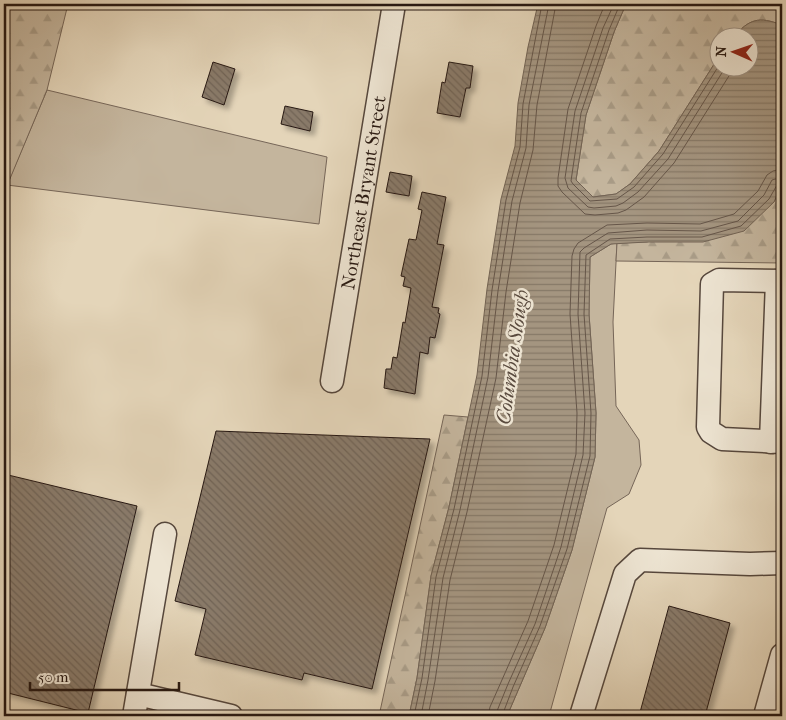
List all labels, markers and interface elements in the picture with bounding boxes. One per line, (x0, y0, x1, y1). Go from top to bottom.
north arrow (708, 28, 758, 78)
text: N (713, 46, 730, 57)
street label: Northeast Bryant Street (337, 94, 391, 291)
water label: Columbia Slough (492, 288, 533, 426)
scale bar (30, 660, 179, 692)
text: 50 m (38, 668, 69, 686)

